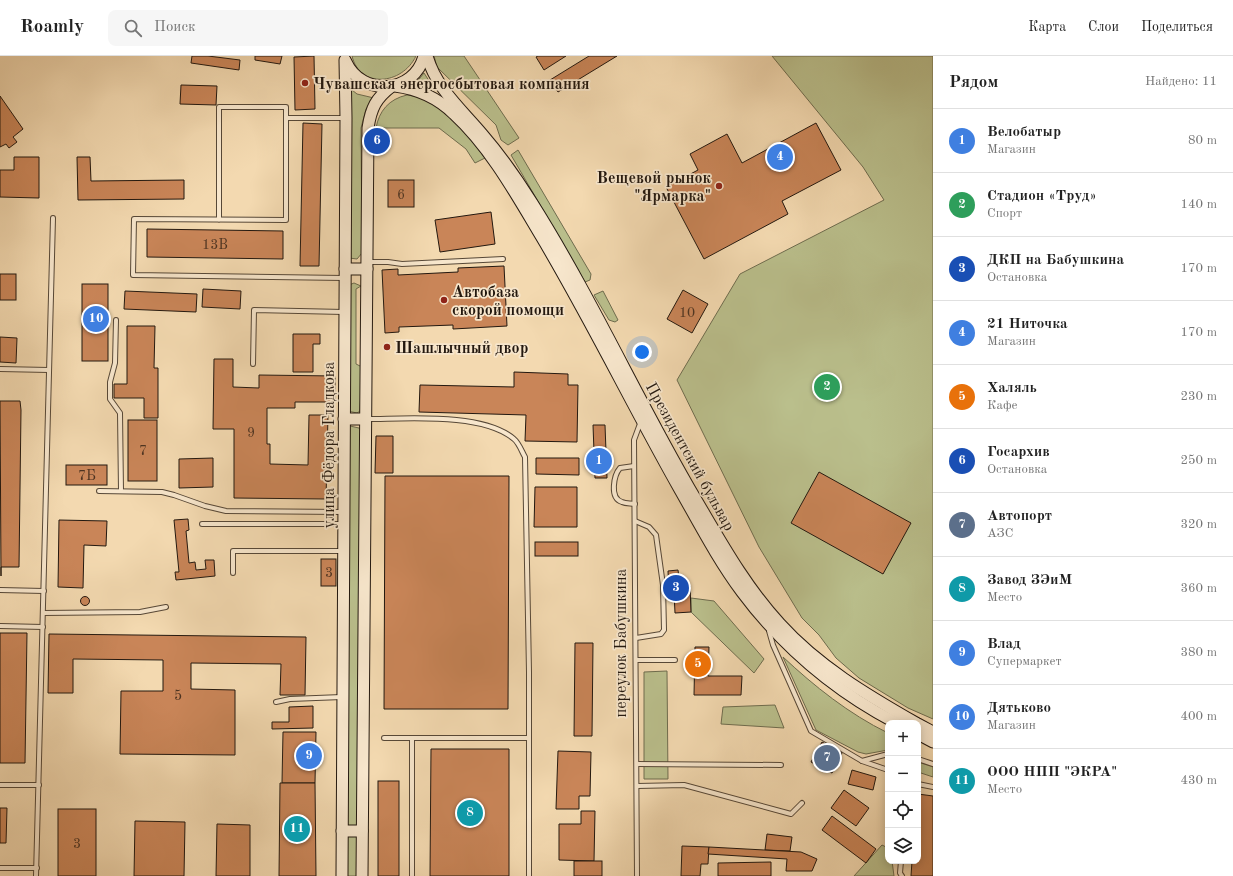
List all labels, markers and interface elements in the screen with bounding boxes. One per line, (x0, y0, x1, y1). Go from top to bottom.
search box (108, 10, 388, 46)
icon: search (122, 17, 144, 39)
text: Roamly (20, 18, 84, 37)
text: Поиск (154, 20, 196, 35)
text: Карта (1028, 20, 1066, 34)
text: Слои (1088, 20, 1119, 34)
text: Поделиться (1141, 20, 1213, 34)
text: Рядом (949, 74, 998, 91)
text: Найдено: 11 (1145, 75, 1217, 88)
place label: Чувашская энергосбытовая компания (313, 77, 590, 93)
marker: Чувашская энергосбытовая компания (300, 78, 310, 88)
text: Велобатыр (987, 125, 1061, 140)
pin: 6 (364, 126, 390, 156)
text: 1 (958, 134, 966, 147)
text: 80 m (1188, 134, 1217, 147)
pin: 4 (767, 142, 793, 172)
text: Магазин (987, 143, 1036, 156)
place label: Вещевой рынок "Ярмарка" (597, 171, 712, 205)
marker: Вещевой рынок "Ярмарка" (714, 181, 724, 191)
house number: 6 (397, 188, 405, 202)
text: Стадион «Труд» (987, 189, 1097, 204)
text: 2 (958, 198, 966, 211)
text: 140 m (1180, 198, 1217, 211)
text: Спорт (987, 207, 1022, 220)
house number: 13В (202, 238, 228, 252)
text: ДКП на Бабушкина (987, 253, 1124, 268)
text: 3 (958, 262, 966, 275)
text: 170 m (1180, 262, 1217, 275)
text: Остановка (987, 271, 1047, 284)
place label: Автобаза скорой помощи (452, 285, 564, 319)
marker: Автобаза скорой помощи (439, 295, 449, 305)
pin: 10 (83, 304, 109, 334)
house number: 10 (679, 306, 695, 320)
text: 21 Ниточка (987, 317, 1068, 332)
text: 4 (958, 326, 966, 339)
text: 170 m (1180, 326, 1217, 339)
text: Магазин (987, 335, 1036, 348)
place label: Шашлычный двор (395, 341, 528, 357)
marker: Шашлычный двор (382, 342, 392, 352)
your location (632, 342, 652, 362)
street label: улица Фёдора Гладкова (322, 361, 338, 528)
pin: 2 (814, 372, 840, 402)
street label: Президентский бульвар (642, 380, 737, 534)
text: Халяль (987, 381, 1037, 396)
text: 5 (958, 390, 966, 403)
text: 230 m (1180, 390, 1217, 403)
text: Кафе (987, 399, 1018, 412)
house number: 9 (247, 426, 255, 440)
house number: 7 (139, 444, 147, 458)
text: Госархив (987, 445, 1050, 460)
pin: 1 (586, 446, 612, 476)
text: 6 (958, 454, 966, 467)
text: 250 m (1180, 454, 1217, 467)
text: Остановка (987, 463, 1047, 476)
house number: 7Б (78, 469, 96, 483)
text: Автопорт (987, 509, 1052, 524)
text: 7 (958, 518, 966, 531)
text: 320 m (1180, 518, 1217, 531)
text: АЗС (987, 527, 1013, 540)
house number: 3 (325, 566, 333, 580)
street label: переулок Бабушкина (614, 568, 630, 718)
pin: 3 (663, 573, 689, 603)
text: Завод ЗЭиМ (987, 573, 1072, 588)
text: 8 (958, 582, 966, 595)
text: 360 m (1180, 582, 1217, 595)
text: Место (987, 591, 1022, 604)
text: Влад (987, 637, 1021, 652)
text: 9 (958, 646, 966, 659)
text: 380 m (1180, 646, 1217, 659)
pin: 5 (685, 649, 711, 679)
text: Супермаркет (987, 655, 1062, 668)
house number: 5 (174, 689, 182, 703)
text: Дятьково (987, 701, 1051, 716)
text: 10 (954, 710, 970, 723)
text: 400 m (1180, 710, 1217, 723)
text: Магазин (987, 719, 1036, 732)
map controls (885, 720, 921, 864)
button: + (885, 720, 921, 756)
pin: 9 (296, 741, 322, 771)
pin: 7 (814, 743, 840, 773)
button: − (885, 756, 921, 792)
text: ООО НПП "ЭКРА" (987, 765, 1117, 780)
text: 11 (954, 774, 970, 787)
text: 430 m (1180, 774, 1217, 787)
text: Место (987, 783, 1022, 796)
button: locate (885, 792, 921, 828)
pin: 8 (457, 798, 483, 828)
pin: 11 (284, 814, 310, 844)
button: layers (885, 828, 921, 864)
house number: 3 (73, 837, 81, 851)

